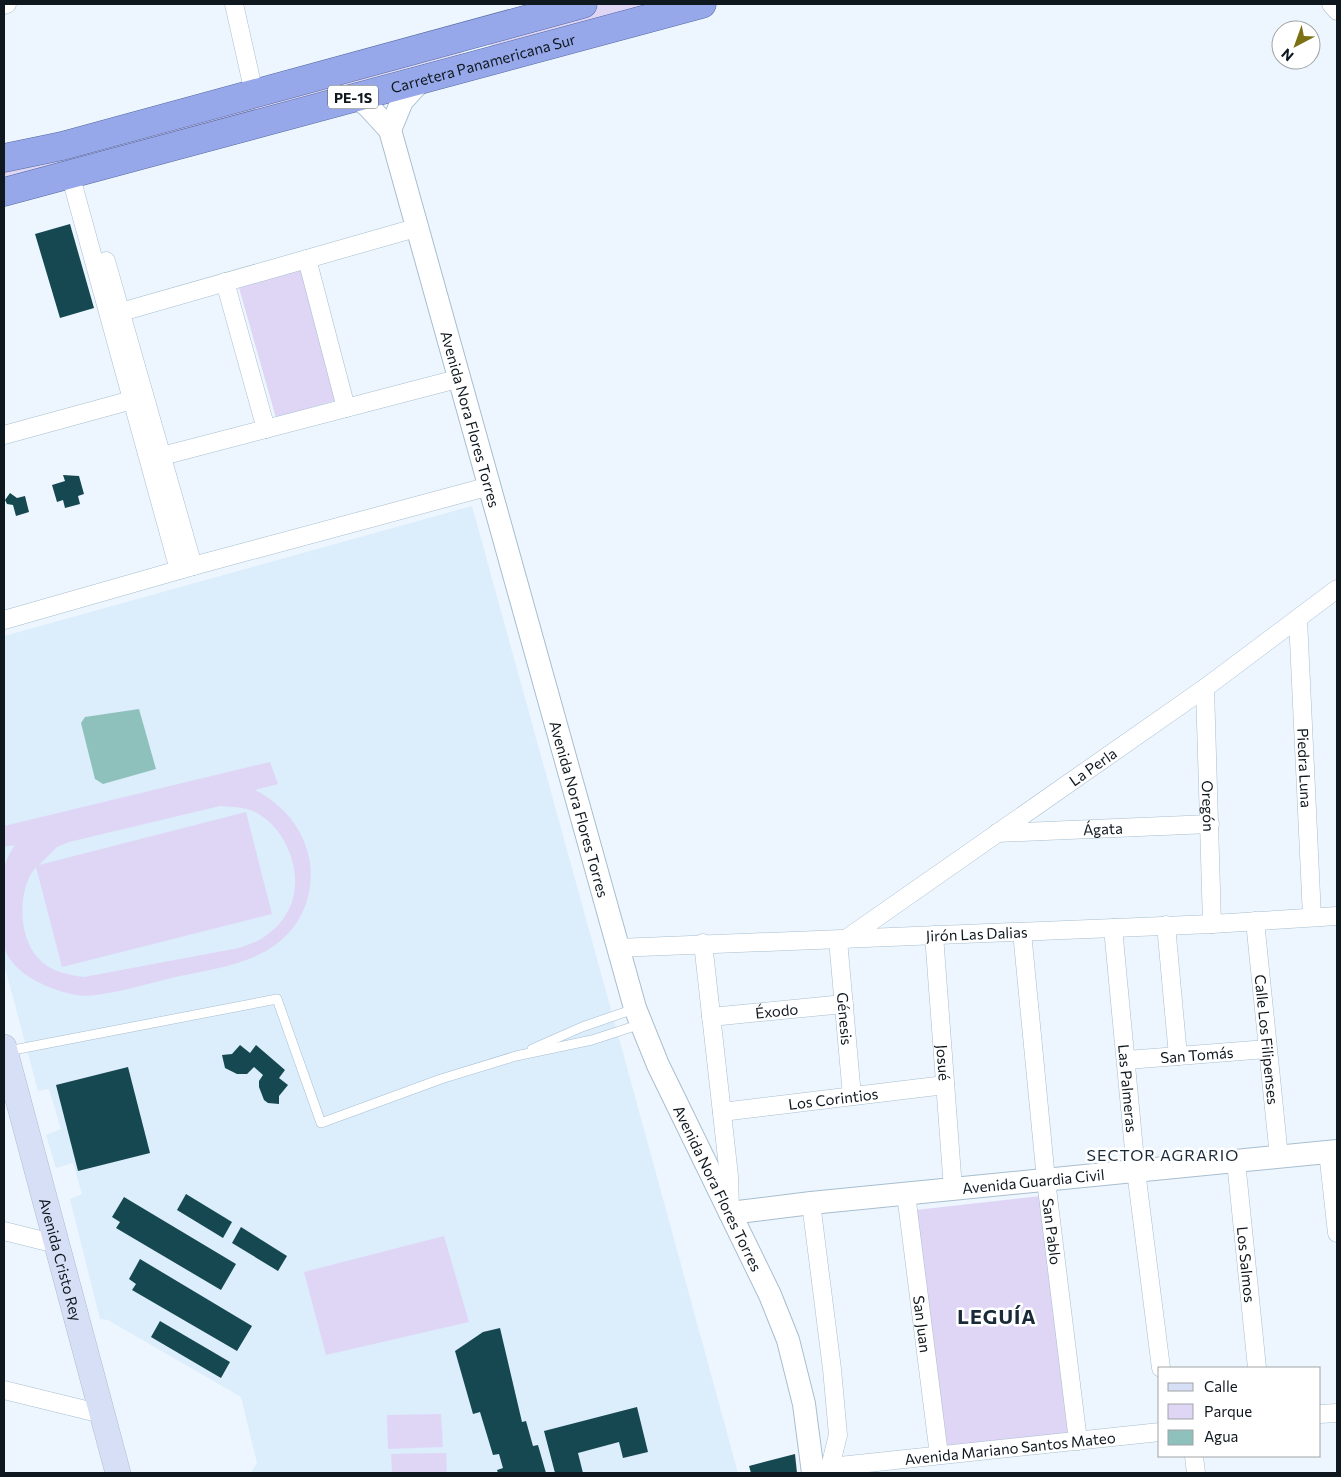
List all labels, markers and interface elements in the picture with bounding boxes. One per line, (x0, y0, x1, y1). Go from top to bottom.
north arrow (1271, 20, 1321, 70)
street label: Carretera Panamericana Sur (389, 30, 577, 96)
text: N (1278, 45, 1297, 65)
road number: PE-1S (328, 85, 378, 108)
street label: Avenida Nora Flores Torres (437, 329, 504, 509)
street label: Avenida Nora Flores Torres (546, 719, 613, 900)
street label: Piedra Luna (1294, 728, 1316, 808)
street label: La Perla (1065, 744, 1120, 789)
street label: Oregón (1199, 780, 1218, 832)
street label: Ágata (1083, 819, 1123, 838)
street label: Jirón Las Dalias (925, 922, 1028, 945)
street label: Calle Los Filipenses (1251, 973, 1283, 1106)
street label: Génesis (834, 992, 856, 1046)
street label: Éxodo (754, 1000, 799, 1022)
street label: Las Palmeras (1115, 1043, 1141, 1134)
street label: San Tomás (1160, 1043, 1234, 1066)
street label: Josué (933, 1044, 954, 1082)
street label: Los Corintios (787, 1084, 879, 1113)
street label: Avenida Nora Flores Torres (670, 1102, 766, 1274)
district label: SECTOR AGRARIO (1087, 1145, 1239, 1164)
street label: Avenida Guardia Civil (961, 1165, 1105, 1197)
street label: Avenida Cristo Rey (36, 1196, 86, 1323)
street label: San Pablo (1039, 1197, 1065, 1266)
street label: Los Salmos (1234, 1226, 1259, 1304)
street label: San Juan (910, 1294, 935, 1354)
district label: LEGUÍA (957, 1304, 1037, 1328)
legend (1158, 1367, 1321, 1457)
text: Calle (1204, 1377, 1238, 1395)
text: Parque (1204, 1402, 1252, 1420)
text: Agua (1204, 1427, 1238, 1445)
street label: Avenida Mariano Santos Mateo (904, 1428, 1116, 1468)

